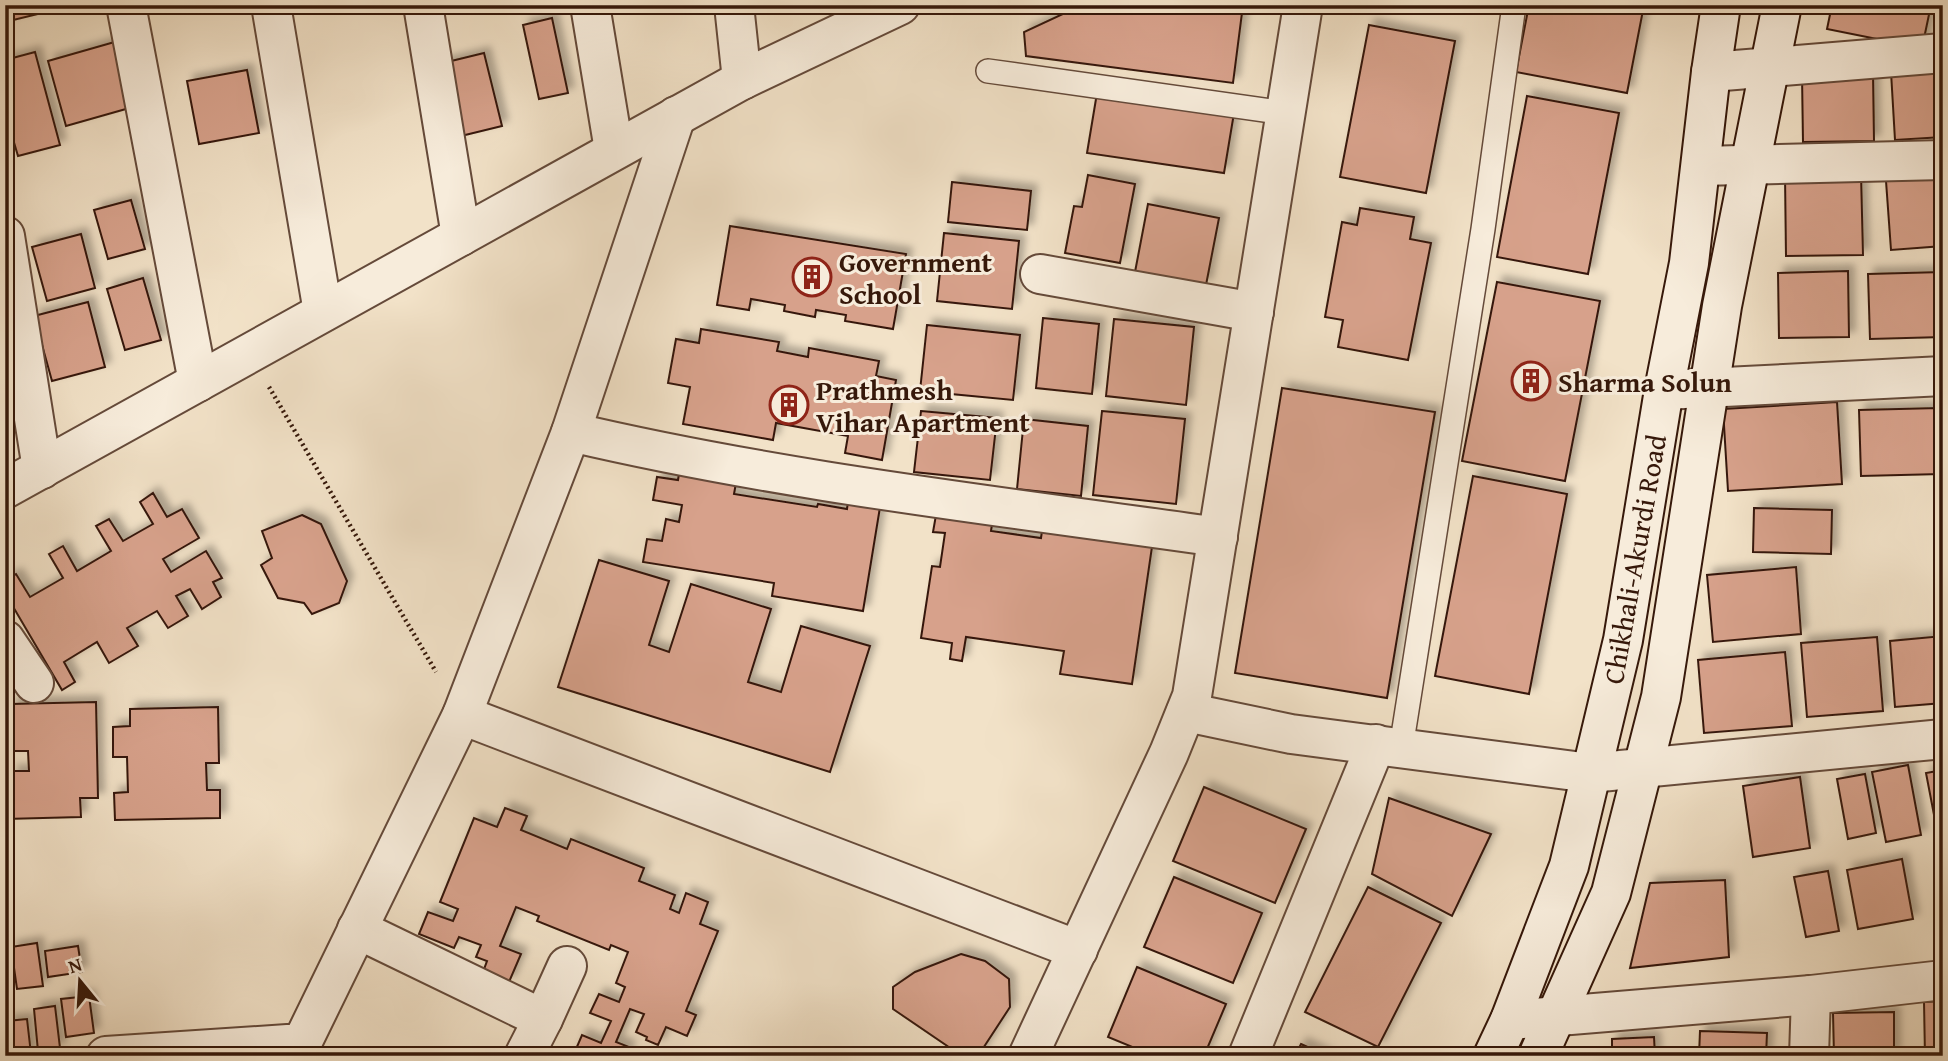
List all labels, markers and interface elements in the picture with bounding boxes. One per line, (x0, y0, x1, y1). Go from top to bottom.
place label: Government School (839, 241, 992, 314)
building icon: Government School (791, 256, 833, 298)
building icon: Sharma Solun (1510, 360, 1552, 402)
place label: Sharma Solun (1558, 361, 1732, 402)
place label: Prathmesh Vihar Apartment (816, 369, 1030, 442)
building icon: Prathmesh Vihar Apartment (768, 384, 810, 426)
street label: Chikhali-Akurdi Road (1592, 431, 1676, 687)
north arrow (46, 946, 116, 1016)
text: N (64, 949, 85, 980)

